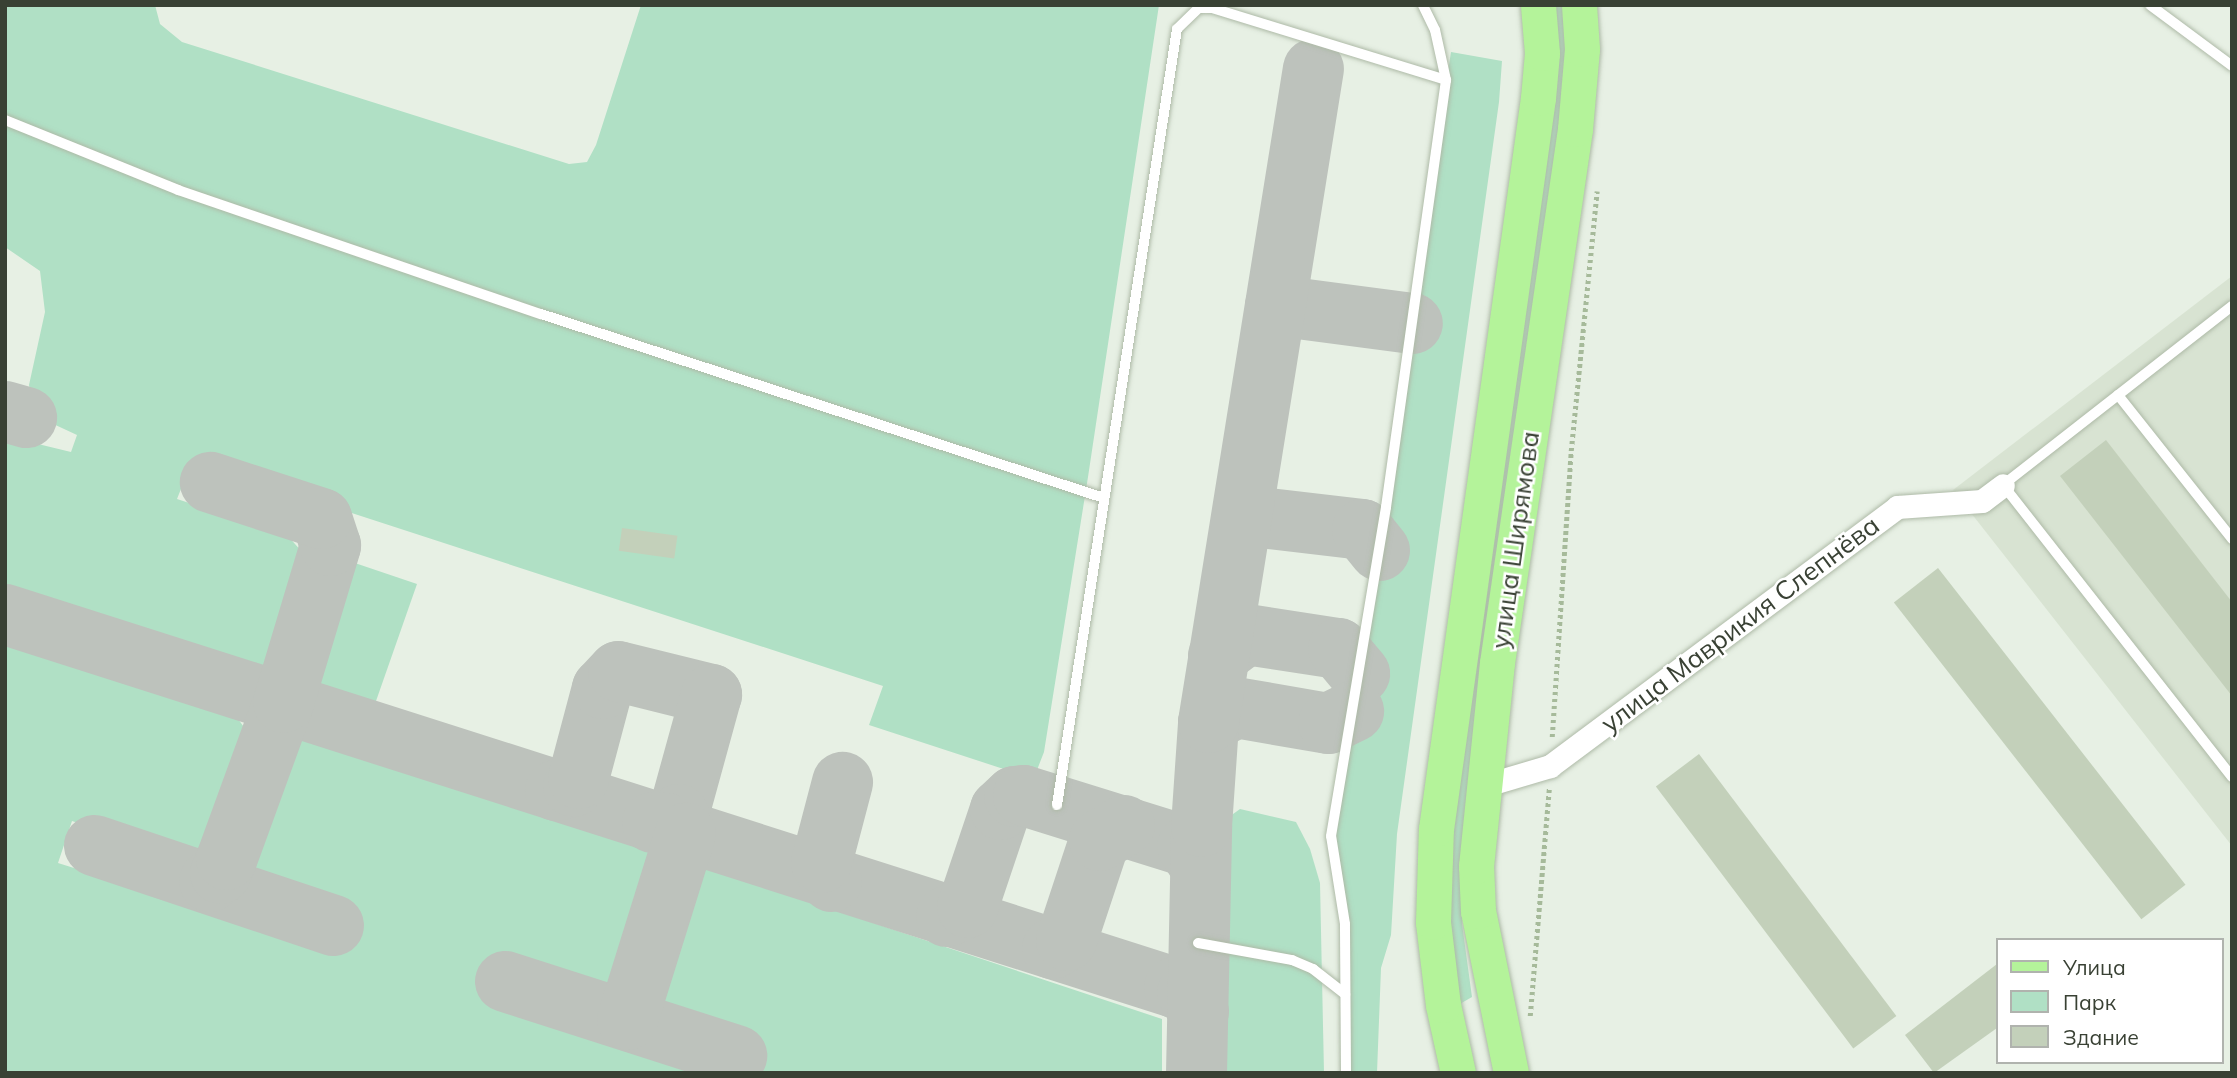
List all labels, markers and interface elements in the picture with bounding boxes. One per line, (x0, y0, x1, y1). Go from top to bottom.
street label: улица Ширямова (1484, 429, 1546, 651)
street label: улица Маврикия Слепнёва (1595, 509, 1885, 739)
legend (1996, 938, 2223, 1064)
text: Улица (2063, 954, 2126, 980)
text: Парк (2063, 989, 2116, 1015)
text: Здание (2063, 1024, 2139, 1050)

